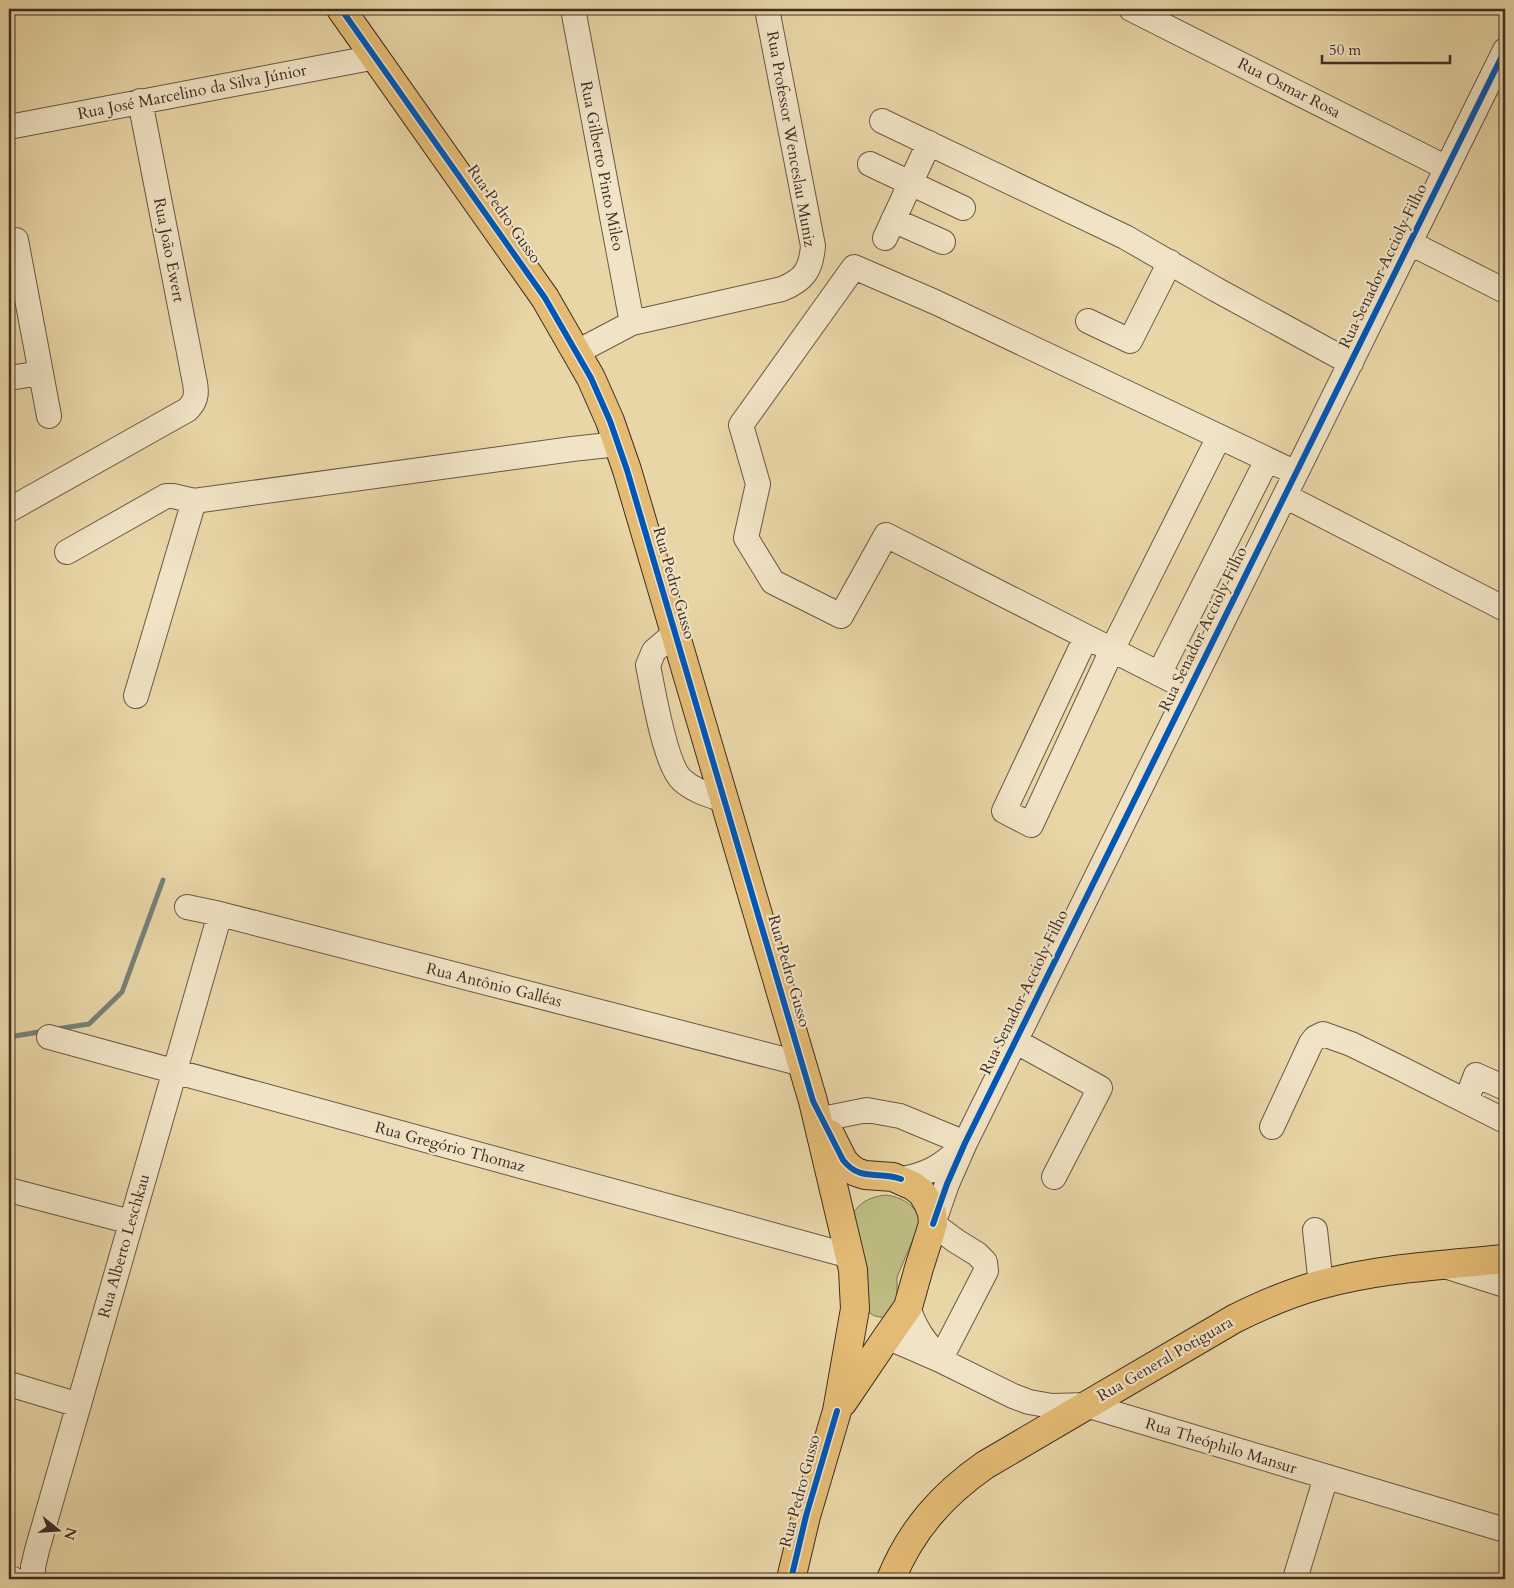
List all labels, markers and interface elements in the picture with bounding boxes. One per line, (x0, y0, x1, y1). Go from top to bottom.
street label: Rua Professor Wenceslau Muniz (761, 29, 821, 249)
scale bar (1322, 32, 1449, 64)
text: 50 m (1329, 40, 1361, 60)
street label: Rua Osmar Rosa (1234, 53, 1344, 123)
street label: Rua José Marcelino da Silva Júnior (76, 59, 309, 125)
street label: Rua Gilberto Pinto Mileo (575, 79, 629, 253)
street label: Rua Pedro Gusso (462, 160, 546, 268)
street label: Rua Senador Accioly Filho (1333, 180, 1433, 352)
street label: Rua João Ewert (148, 196, 190, 304)
street label: Rua Pedro Gusso (647, 524, 701, 642)
street label: Rua Senador Accioly Filho (1153, 543, 1253, 715)
street label: Rua Senador Accioly Filho (974, 906, 1074, 1078)
street label: Rua Pedro Gusso (762, 912, 816, 1030)
street label: Rua Antônio Galléas (424, 958, 564, 1012)
street label: Rua Gregório Thomaz (373, 1116, 527, 1178)
street label: Rua Alberto Leschkau (93, 1171, 155, 1321)
street label: Rua General Potiguara (1093, 1311, 1237, 1407)
street label: Rua Theóphilo Mansur (1143, 1412, 1300, 1480)
street label: Rua Pedro Gusso (774, 1432, 826, 1550)
north arrow (32, 1506, 82, 1556)
text: N (59, 1525, 81, 1542)

